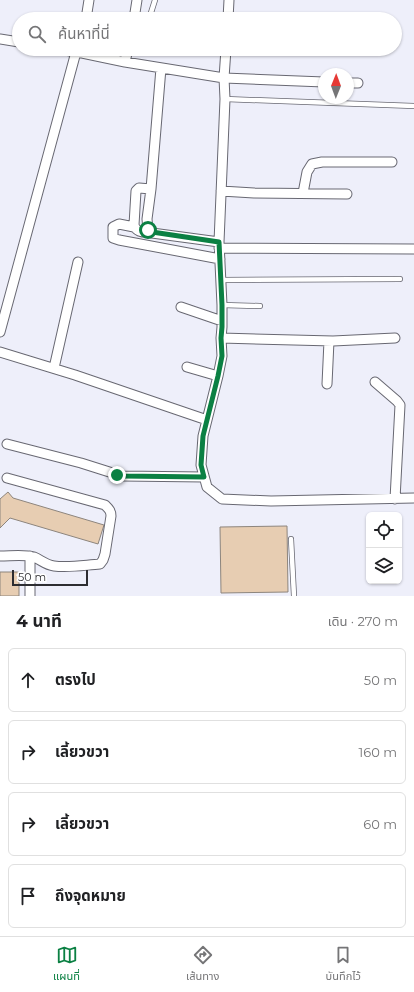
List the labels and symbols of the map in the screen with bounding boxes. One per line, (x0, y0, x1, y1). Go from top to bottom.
north arrow (318, 68, 354, 104)
route start (139, 221, 157, 239)
route end (108, 466, 126, 484)
scale bar (12, 568, 88, 587)

